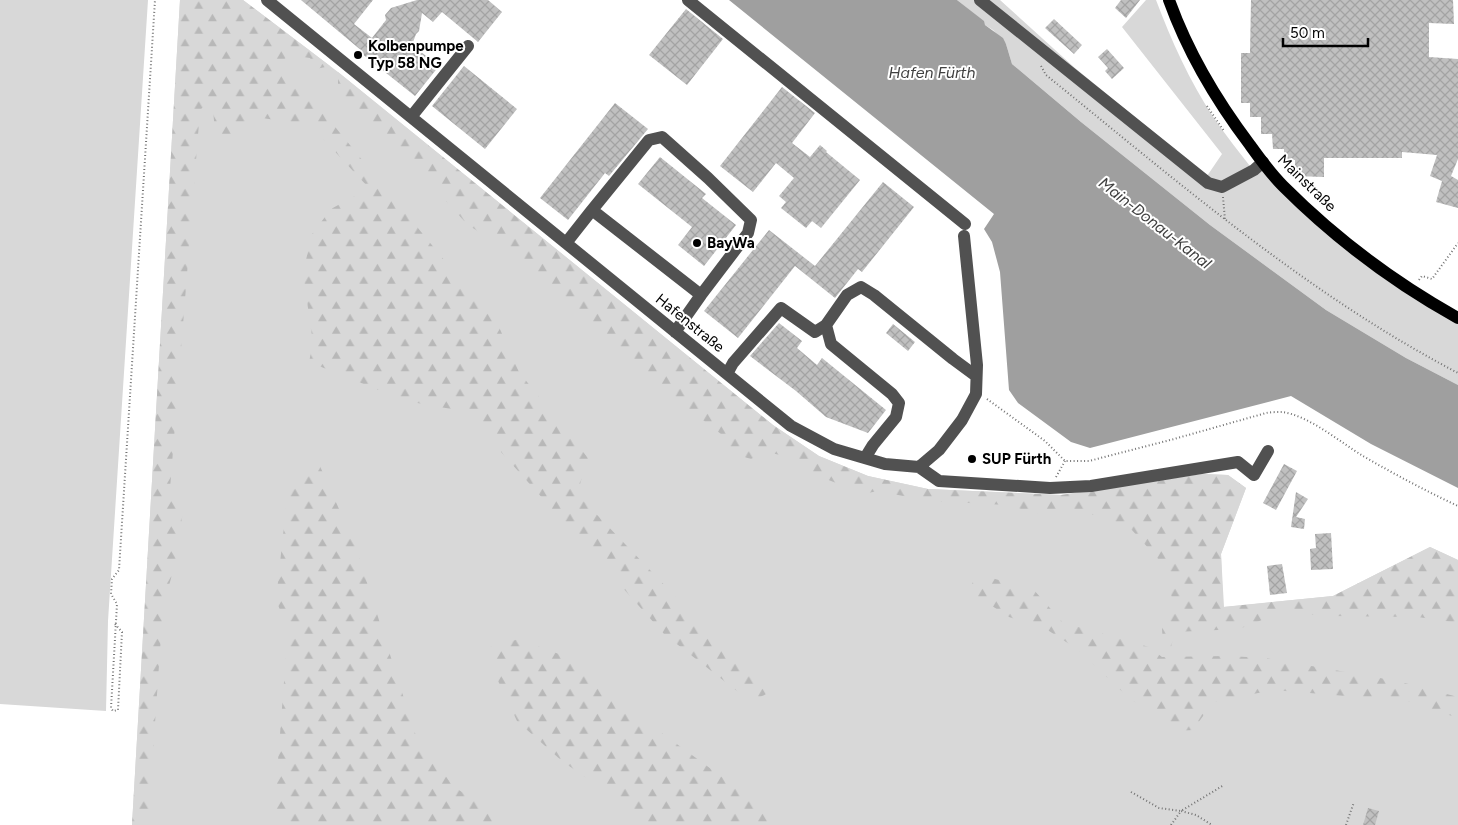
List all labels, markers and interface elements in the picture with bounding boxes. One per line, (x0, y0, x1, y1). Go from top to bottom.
scale bar (1283, 15, 1368, 47)
text: 50 m (1290, 24, 1325, 42)
place label: Kolbenpumpe Typ 58 NG (368, 37, 464, 72)
marker: Kolbenpumpe Typ 58 NG (352, 49, 364, 61)
water label: Hafen Fürth (889, 63, 976, 82)
street label: Mainstraße (1274, 151, 1340, 215)
water label: Main-Donau-Kanal (1095, 173, 1215, 273)
place label: BayWa (707, 234, 755, 252)
marker: BayWa (691, 237, 703, 249)
street label: Hafenstraße (652, 290, 728, 356)
place label: SUP Fürth (982, 450, 1051, 468)
marker: SUP Fürth (966, 453, 978, 465)

